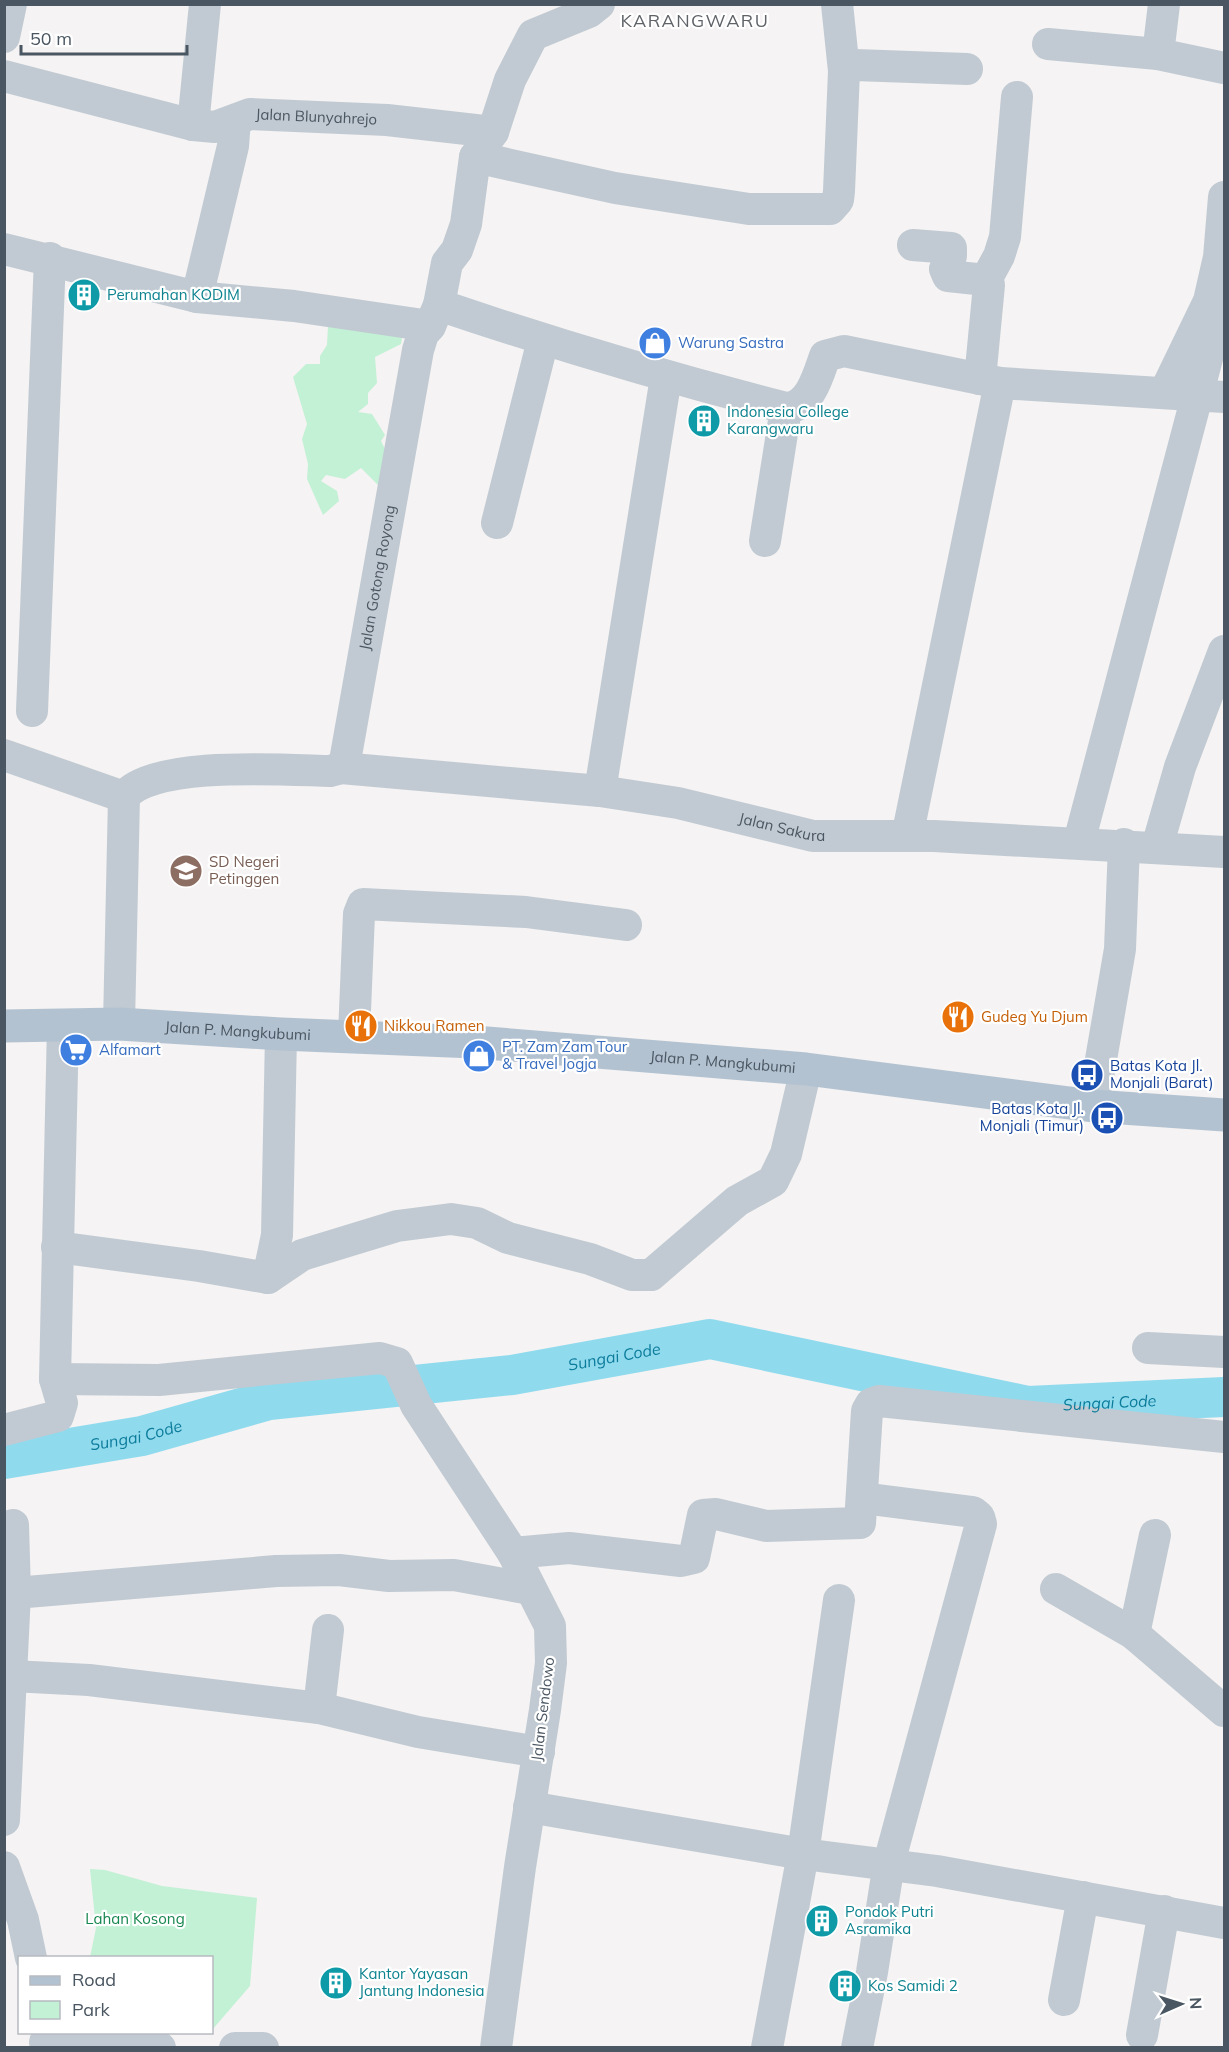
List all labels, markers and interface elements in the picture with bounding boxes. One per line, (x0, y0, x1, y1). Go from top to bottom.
district label: KARANGWARU (621, 9, 769, 32)
scale bar (21, 18, 188, 56)
text: 50 m (30, 27, 72, 50)
street label: Jalan Blunyahrejo (255, 104, 378, 129)
building icon: Perumahan KODIM (66, 277, 102, 313)
place label: Perumahan KODIM (107, 285, 240, 304)
shop icon: Warung Sastra (637, 325, 673, 361)
place label: Warung Sastra (678, 333, 784, 352)
place label: Indonesia College Karangwaru (727, 402, 849, 438)
building icon: Indonesia College Karangwaru (686, 403, 722, 439)
street label: Jalan Gotong Royong (355, 503, 399, 652)
street label: Jalan Sakura (737, 808, 825, 845)
place label: SD Negeri Petinggen (209, 852, 279, 888)
school or university icon: SD Negeri Petinggen (168, 853, 204, 889)
restaurant icon: Gudeg Yu Djum (940, 999, 976, 1035)
place label: Gudeg Yu Djum (981, 1007, 1088, 1026)
restaurant icon: Nikkou Ramen (343, 1008, 379, 1044)
place label: Nikkou Ramen (384, 1016, 485, 1035)
street label: Jalan P. Mangkubumi (164, 1017, 311, 1044)
supermarket icon: Alfamart (58, 1032, 94, 1068)
place label: PT. Zam Zam Tour & Travel Jogja (502, 1037, 628, 1073)
shop icon: PT. Zam Zam Tour & Travel Jogja (461, 1038, 497, 1074)
place label: Alfamart (99, 1040, 161, 1059)
street label: Jalan P. Mangkubumi (649, 1046, 796, 1077)
place label: Batas Kota Jl. Monjali (Barat) (1110, 1056, 1213, 1092)
bus stop icon: Batas Kota Jl. Monjali (Barat) (1069, 1057, 1105, 1093)
place label: Batas Kota Jl. Monjali (Timur) (980, 1099, 1084, 1135)
bus stop icon: Batas Kota Jl. Monjali (Timur) (1089, 1100, 1125, 1136)
water label: Sungai Code (566, 1338, 662, 1375)
water label: Sungai Code (1062, 1390, 1157, 1414)
water label: Sungai Code (88, 1415, 184, 1455)
street label: Jalan Sendowo (527, 1656, 558, 1762)
place label: Pondok Putri Asramika (845, 1902, 934, 1938)
building icon: Pondok Putri Asramika (804, 1903, 840, 1939)
park label: Lahan Kosong (85, 1909, 185, 1928)
legend (18, 1956, 213, 2034)
place label: Kantor Yayasan Jantung Indonesia (359, 1964, 485, 2000)
building icon: Kantor Yayasan Jantung Indonesia (318, 1965, 354, 2001)
text: Road (72, 1968, 116, 1991)
building icon: Kos Samidi 2 (827, 1968, 863, 2004)
north arrow (1151, 1974, 1211, 2034)
place label: Kos Samidi 2 (868, 1976, 958, 1995)
text: N (1186, 1997, 1206, 2010)
text: Park (72, 1998, 111, 2021)

